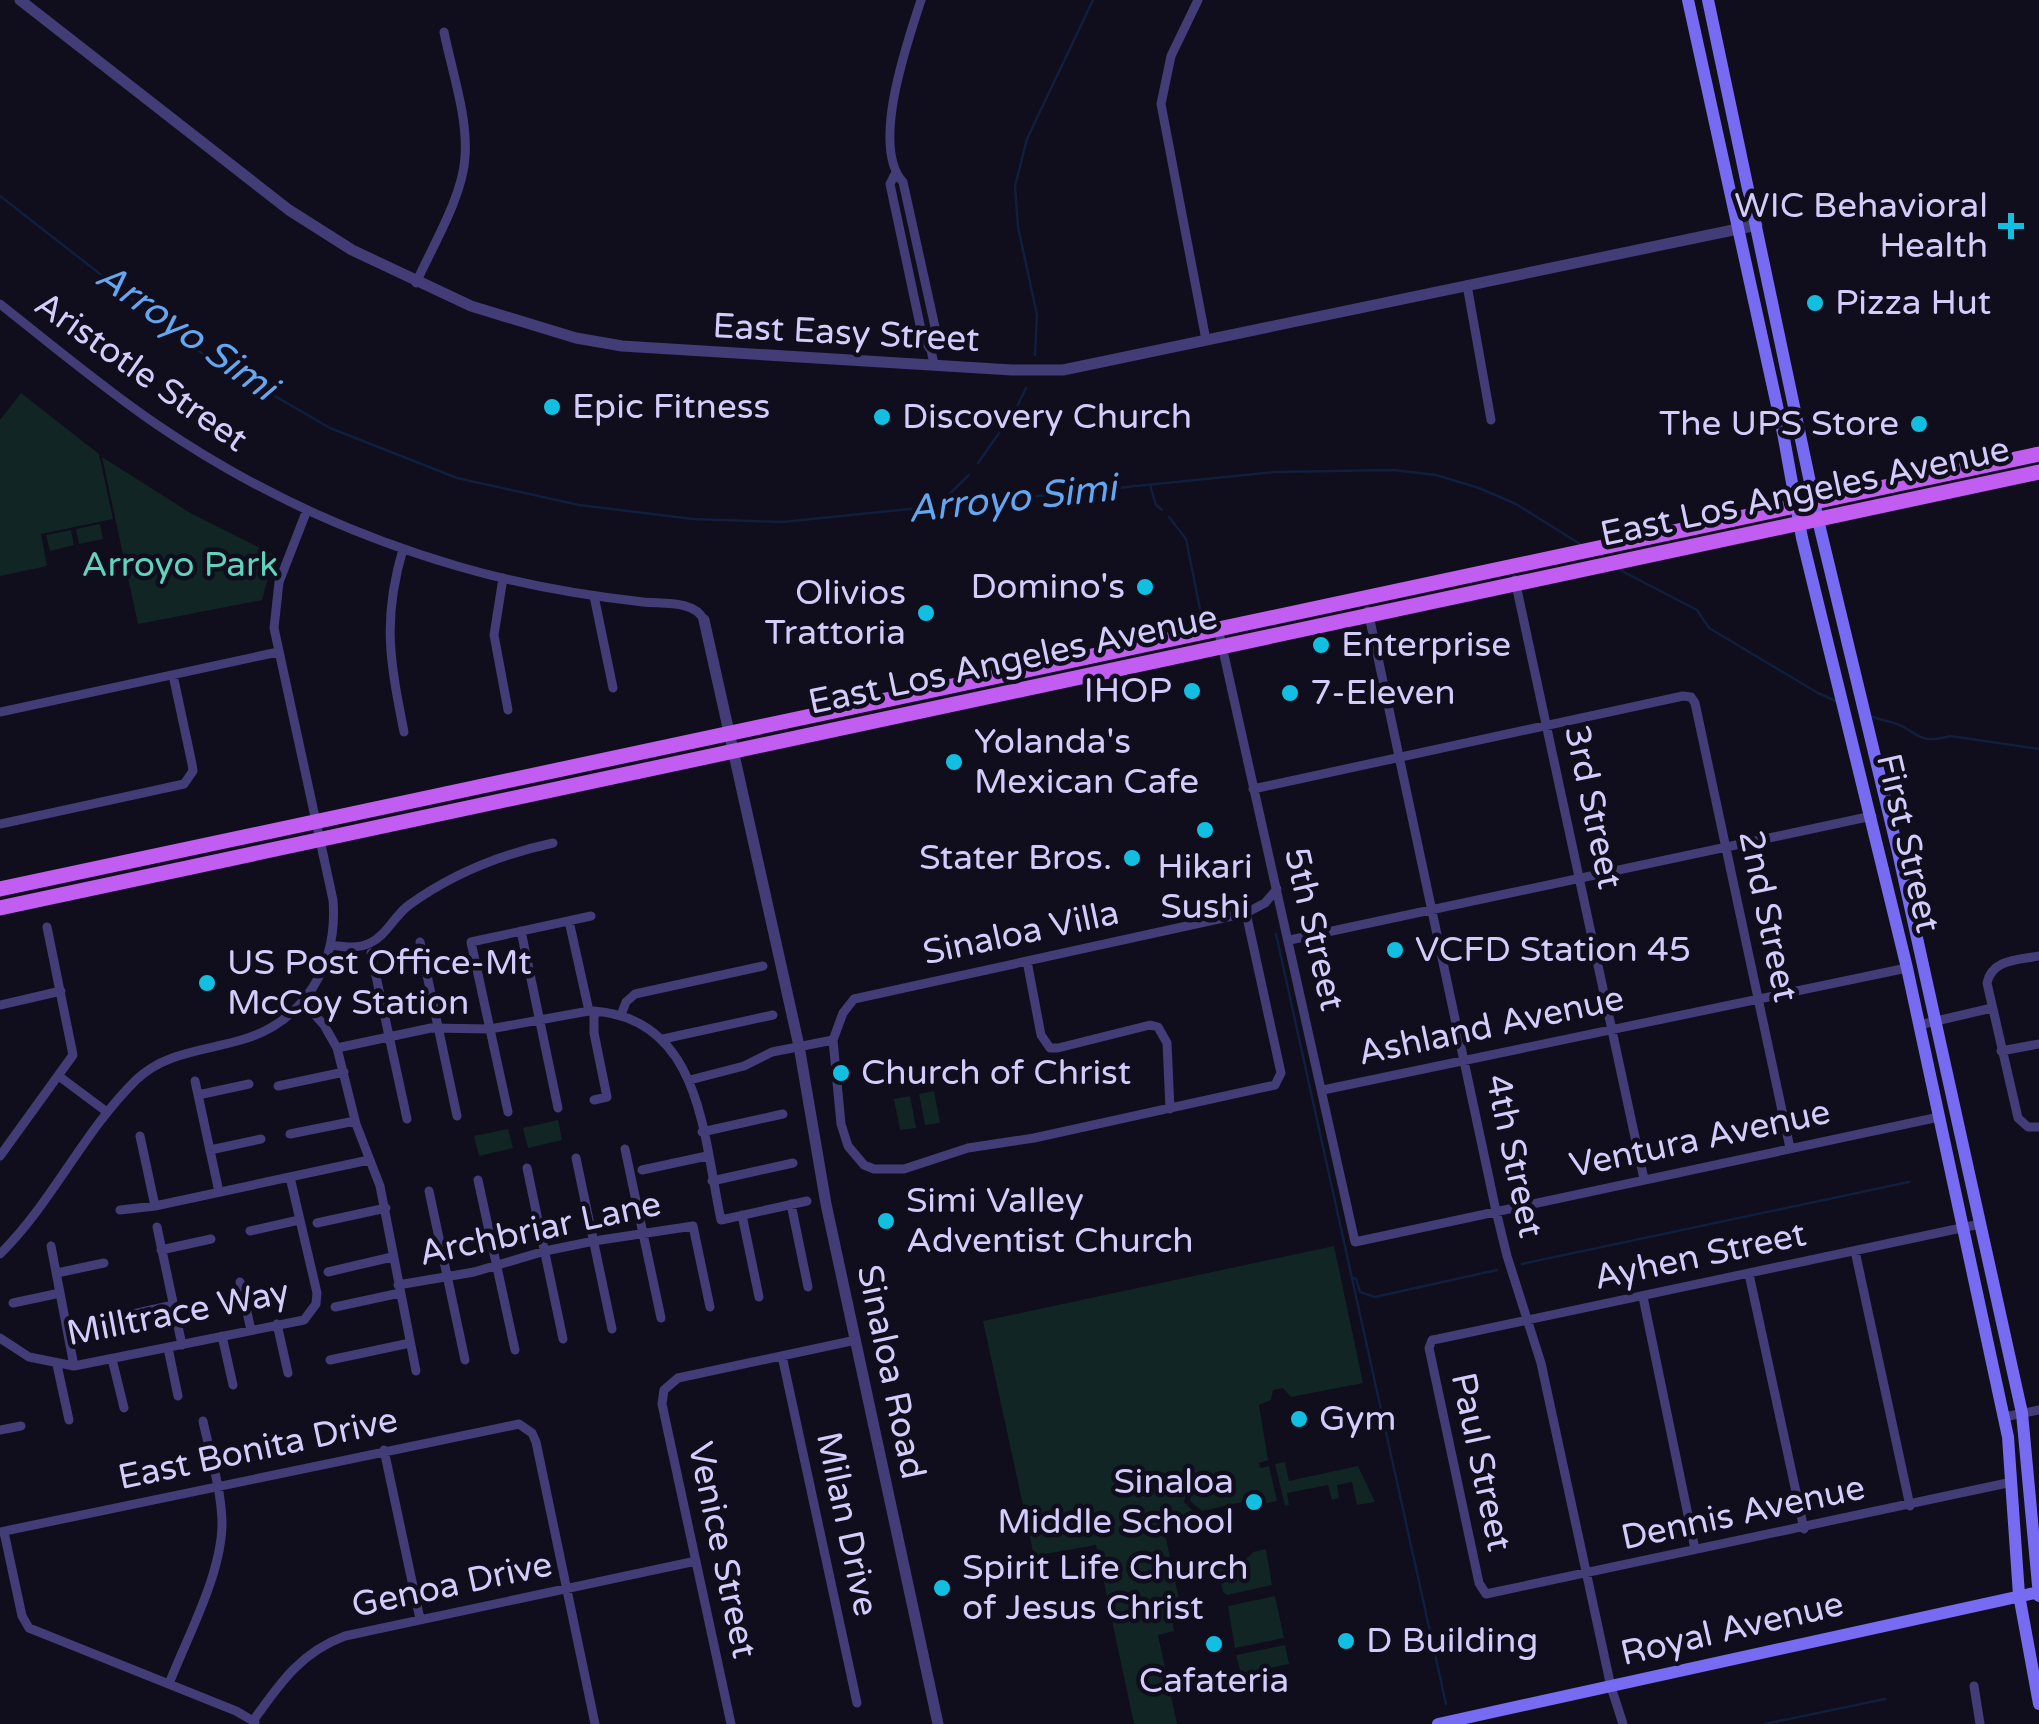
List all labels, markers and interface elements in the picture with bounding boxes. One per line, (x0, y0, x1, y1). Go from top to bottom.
place label: WIC Behavioral Health (1734, 185, 1988, 267)
marker: WIC Behavioral Health (1998, 213, 2024, 239)
water label: Arroyo Simi (87, 253, 289, 414)
place label: Pizza Hut (1835, 282, 1991, 324)
street label: Aristotle Street (27, 283, 255, 461)
marker: Pizza Hut (1804, 292, 1826, 314)
street label: East Easy Street (711, 305, 981, 361)
place label: Epic Fitness (572, 386, 770, 428)
marker: Epic Fitness (541, 396, 563, 418)
place label: Discovery Church (902, 396, 1192, 438)
place label: The UPS Store (1659, 403, 1899, 445)
marker: Discovery Church (871, 406, 893, 428)
marker: The UPS Store (1908, 413, 1930, 435)
street label: East Los Angeles Avenue (1597, 428, 2013, 556)
water label: Arroyo Simi (905, 465, 1123, 533)
park label: Arroyo Park (82, 544, 278, 586)
place label: Domino's (971, 566, 1125, 608)
place label: Olivios Trattoria (765, 572, 906, 654)
marker: Domino's (1134, 576, 1156, 598)
street label: East Los Angeles Avenue (805, 596, 1221, 724)
marker: Olivios Trattoria (915, 602, 937, 624)
place label: Enterprise (1341, 624, 1511, 666)
marker: Enterprise (1310, 634, 1332, 656)
place label: IHOP (1084, 670, 1172, 712)
place label: 7-Eleven (1310, 672, 1456, 714)
marker: IHOP (1181, 680, 1203, 702)
marker: 7-Eleven (1279, 682, 1301, 704)
place label: Yolanda's Mexican Cafe (974, 721, 1199, 803)
street label: 3rd Street (1555, 721, 1631, 893)
street label: First Street (1867, 750, 1949, 936)
marker: Yolanda's Mexican Cafe (943, 751, 965, 773)
marker: Hikari Sushi (1194, 819, 1216, 841)
street label: 2nd Street (1729, 826, 1807, 1006)
place label: Stater Bros. (919, 837, 1112, 879)
street label: 5th Street (1275, 844, 1353, 1014)
place label: Hikari Sushi (1157, 846, 1253, 928)
marker: Stater Bros. (1121, 847, 1143, 869)
street label: Sinaloa Villa (919, 892, 1123, 974)
place label: VCFD Station 45 (1415, 929, 1691, 971)
marker: VCFD Station 45 (1384, 939, 1406, 961)
place label: US Post Office-Mt McCoy Station (227, 942, 532, 1024)
marker: US Post Office-Mt McCoy Station (196, 972, 218, 994)
street label: Ashland Avenue (1354, 977, 1628, 1075)
place label: Church of Christ (861, 1052, 1131, 1094)
marker: Church of Christ (830, 1062, 852, 1084)
street label: 4th Street (1476, 1071, 1552, 1241)
street label: Ventura Avenue (1566, 1091, 1834, 1187)
place label: Simi Valley Adventist Church (906, 1180, 1194, 1262)
street label: Archbriar Lane (415, 1183, 665, 1275)
marker: Simi Valley Adventist Church (875, 1210, 897, 1232)
street label: Ayhen Street (1590, 1213, 1810, 1299)
street label: Sinaloa Road (848, 1261, 934, 1483)
street label: Milltrace Way (63, 1271, 293, 1355)
street label: Paul Street (1442, 1369, 1520, 1555)
place label: Gym (1319, 1398, 1396, 1440)
street label: East Bonita Drive (114, 1399, 402, 1499)
marker: Gym (1288, 1408, 1310, 1430)
street label: Milan Drive (807, 1428, 887, 1620)
street label: Venice Street (679, 1438, 765, 1662)
place label: Sinaloa Middle School (997, 1461, 1234, 1543)
street label: Dennis Avenue (1617, 1467, 1869, 1559)
marker: Sinaloa Middle School (1243, 1491, 1265, 1513)
street label: Genoa Drive (348, 1543, 556, 1627)
place label: Spirit Life Church of Jesus Christ (962, 1547, 1248, 1629)
marker: Spirit Life Church of Jesus Christ (931, 1577, 953, 1599)
street label: Royal Avenue (1617, 1583, 1847, 1675)
place label: D Building (1366, 1620, 1538, 1662)
marker: D Building (1335, 1630, 1357, 1652)
marker: Cafateria (1203, 1633, 1225, 1655)
place label: Cafateria (1139, 1660, 1289, 1702)

